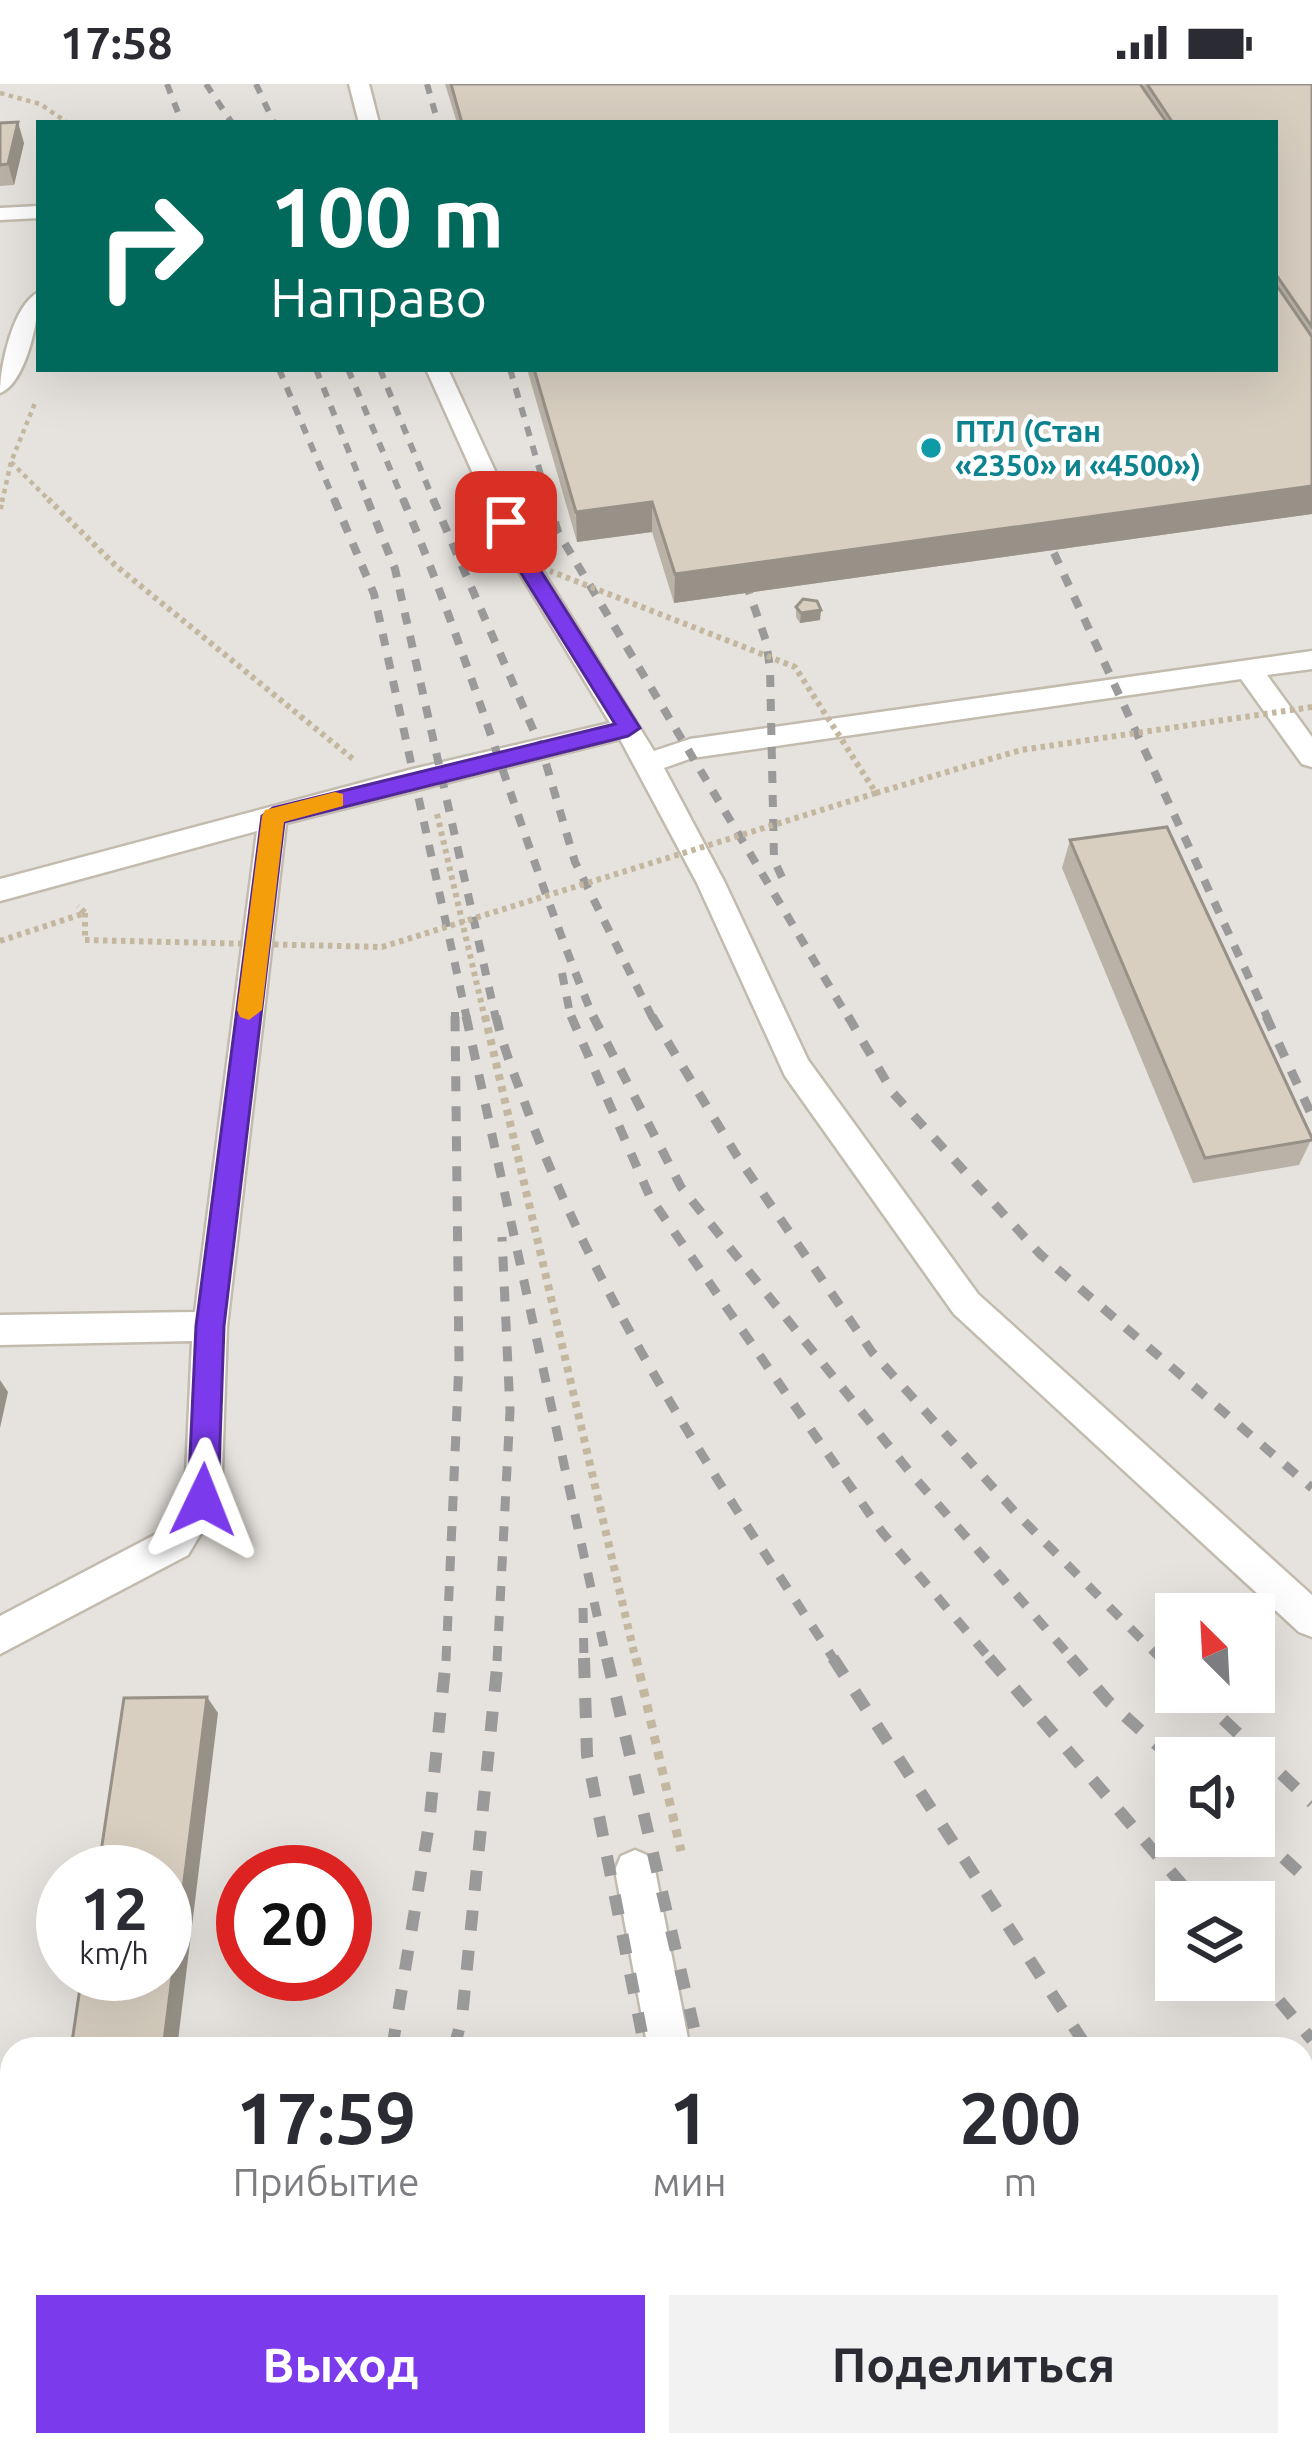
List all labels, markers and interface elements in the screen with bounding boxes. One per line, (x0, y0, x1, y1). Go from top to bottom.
text: 17:58 (60, 17, 173, 68)
icon: right (72, 168, 228, 324)
text: 100 m (270, 169, 504, 263)
text: Направо (270, 267, 487, 327)
place label: ПТЛ (Стан «2350» и «4500») (955, 414, 1201, 482)
marker: ПТЛ (Стан «2350» и «4500») (918, 435, 944, 461)
pin (455, 471, 557, 573)
icon: arrive (473, 489, 539, 555)
position arrow (140, 1437, 266, 1563)
north arrow (1155, 1593, 1275, 1713)
map controls (1155, 1593, 1275, 2001)
button: sound (1155, 1737, 1275, 1857)
speed limit sign: 20 (216, 1845, 372, 2001)
text: 12 (80, 1874, 148, 1941)
button: layers (1155, 1881, 1275, 2001)
text: km/h (79, 1936, 149, 1970)
text: 17:59 (236, 2077, 416, 2158)
text: 1 (669, 2077, 710, 2158)
text: 200 (959, 2077, 1081, 2158)
text: Прибытие (233, 2160, 419, 2203)
text: мин (652, 2160, 726, 2203)
text: m (1003, 2160, 1037, 2203)
button: Выход (36, 2295, 645, 2433)
button: Поделиться (669, 2295, 1278, 2433)

